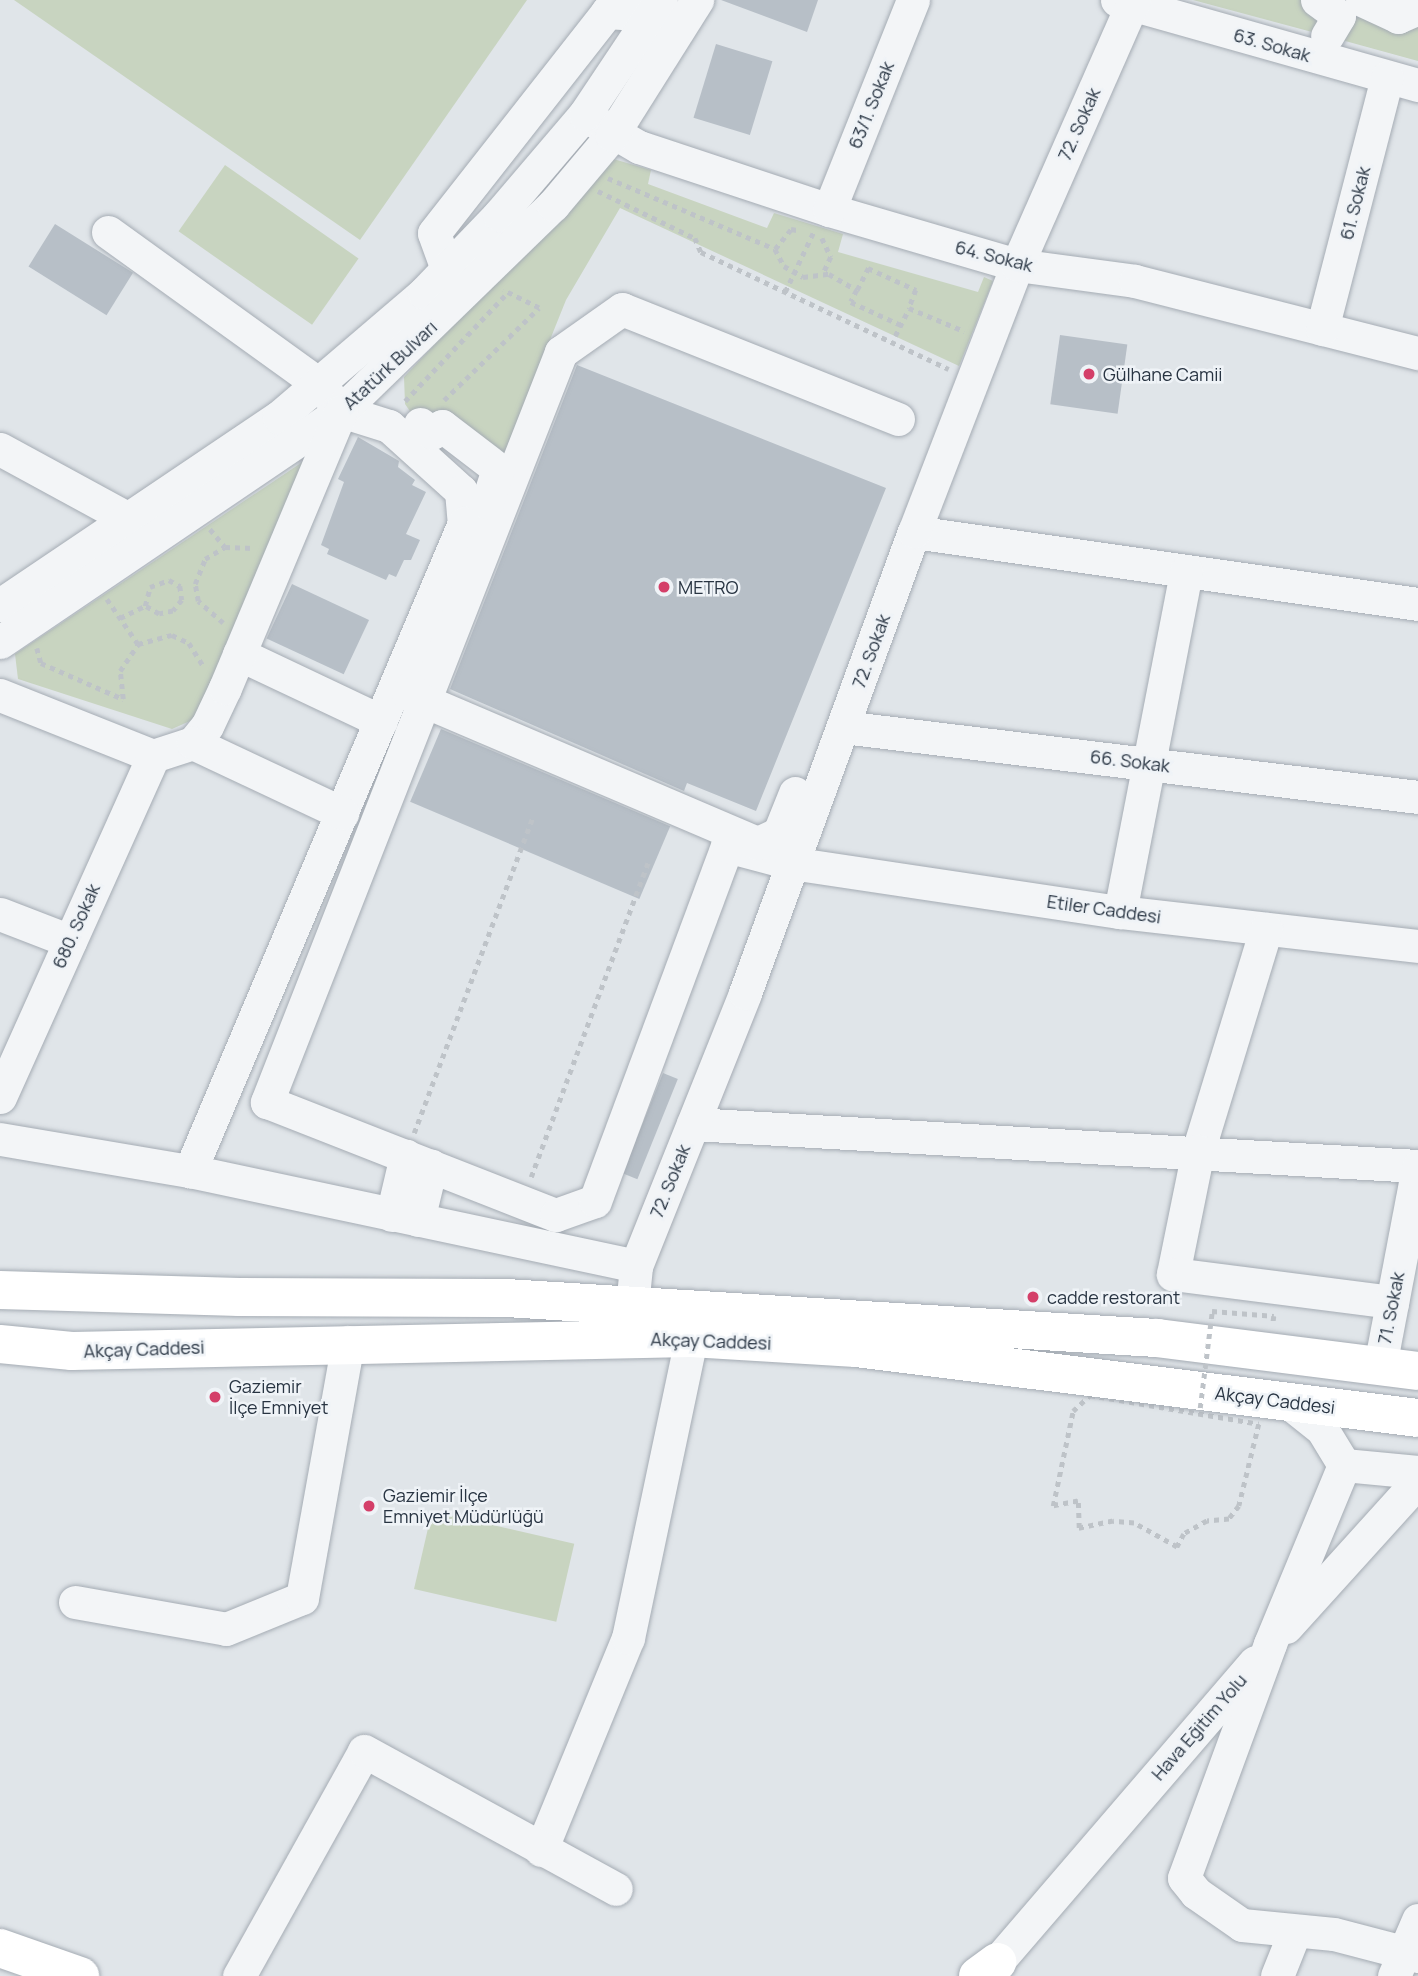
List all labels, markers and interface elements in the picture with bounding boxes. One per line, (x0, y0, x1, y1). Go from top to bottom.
street label: 63. Sokak (1231, 24, 1313, 66)
street label: 63/1. Sokak (844, 58, 898, 152)
street label: 72. Sokak (1053, 84, 1105, 164)
street label: 61. Sokak (1335, 164, 1375, 242)
street label: 64. Sokak (953, 236, 1035, 276)
street label: Atatürk Bulvarı (339, 316, 441, 414)
place label: Gülhane Camii (1103, 363, 1223, 385)
marker: Gülhane Camii (1081, 366, 1097, 382)
place label: METRO (678, 576, 738, 598)
marker: METRO (656, 579, 672, 595)
street label: 72. Sokak (848, 611, 894, 691)
street label: 66. Sokak (1089, 745, 1171, 777)
street label: 680. Sokak (48, 880, 104, 972)
street label: Etiler Caddesi (1046, 890, 1162, 928)
street label: 72. Sokak (646, 1141, 694, 1221)
street label: 71. Sokak (1373, 1270, 1409, 1346)
place label: cadde restorant (1047, 1286, 1180, 1308)
marker: cadde restorant (1025, 1289, 1041, 1305)
street label: Akçay Caddesi (650, 1328, 772, 1354)
street label: Akçay Caddesi (83, 1336, 205, 1362)
place label: Gaziemir İlçe Emniyet (229, 1376, 329, 1418)
street label: Akçay Caddesi (1214, 1382, 1336, 1418)
marker: Gaziemir İlçe Emniyet (207, 1389, 223, 1405)
place label: Gaziemir İlçe Emniyet Müdürlüğü (383, 1485, 544, 1528)
marker: Gaziemir İlçe Emniyet Müdürlüğü (361, 1498, 377, 1514)
street label: Hava Eğitim Yolu (1147, 1669, 1251, 1785)

